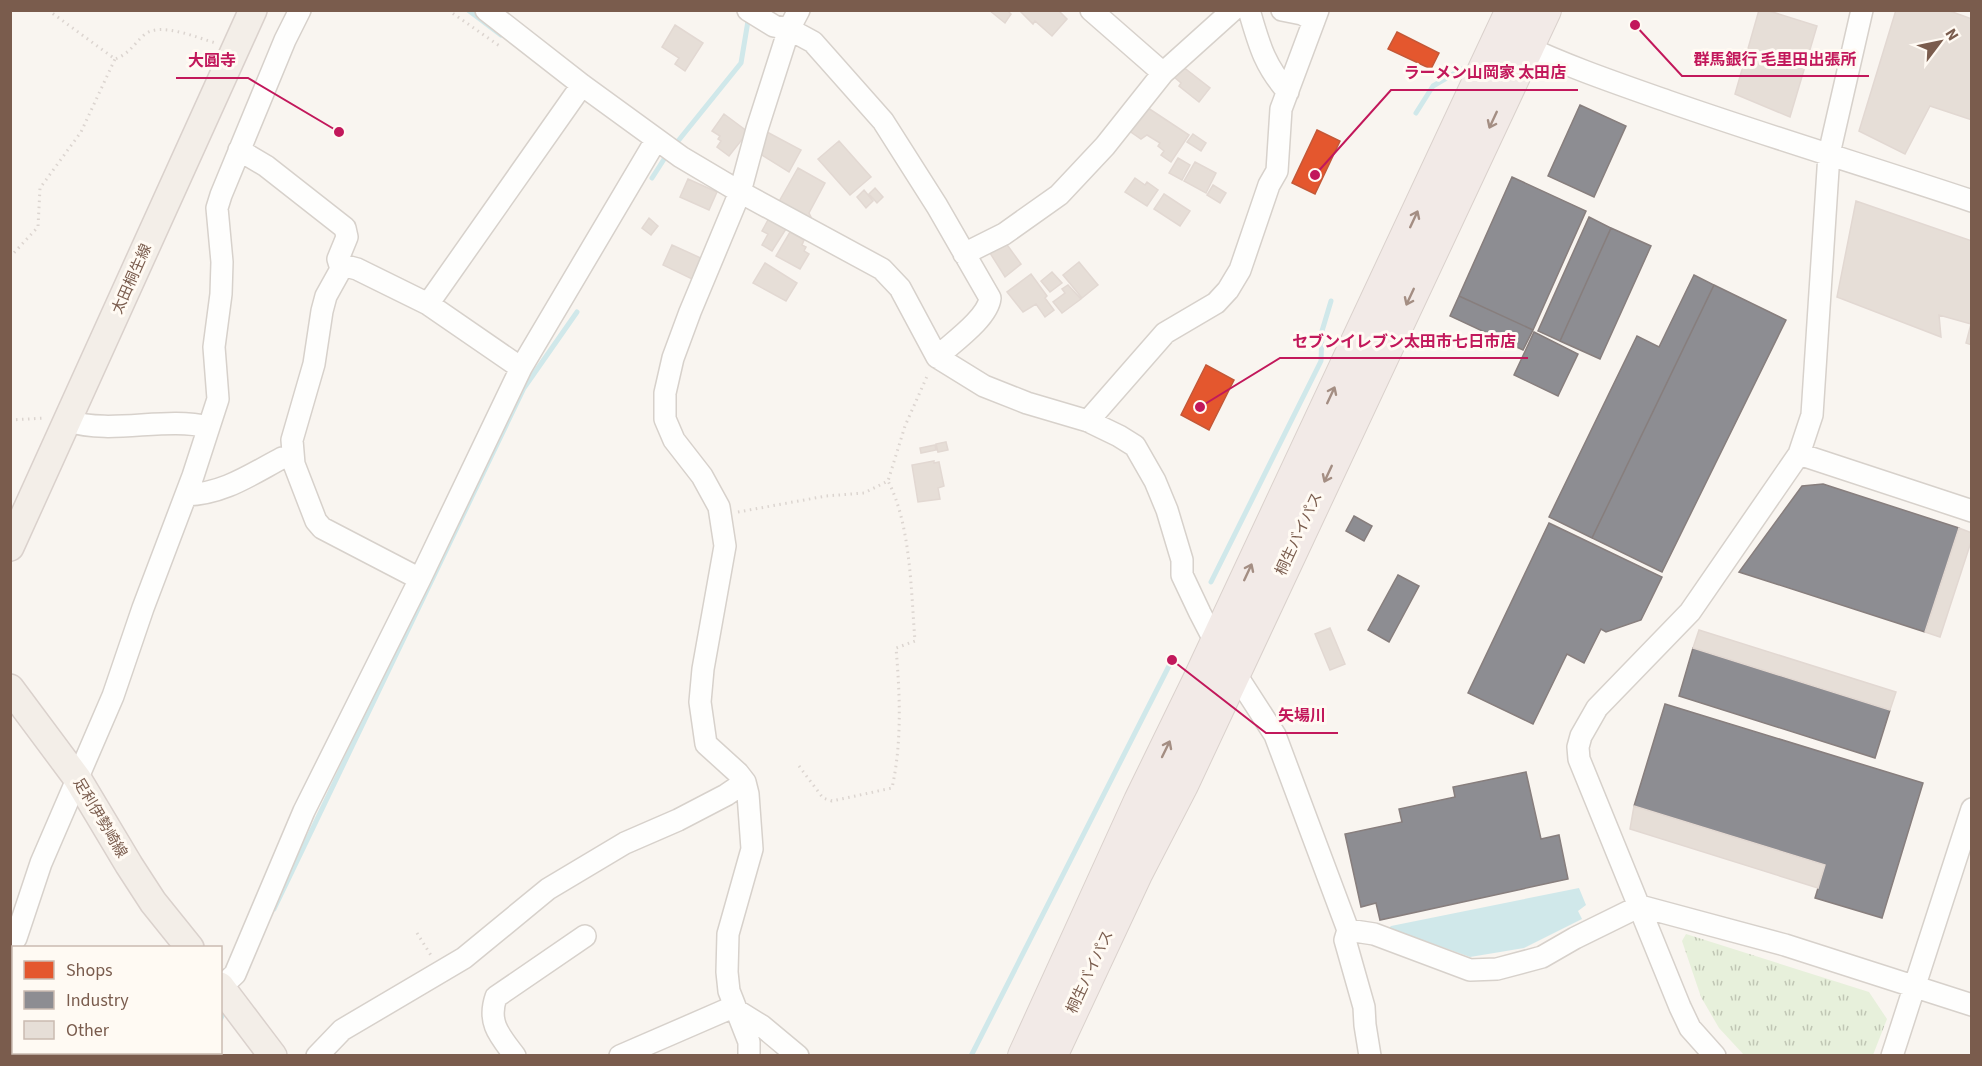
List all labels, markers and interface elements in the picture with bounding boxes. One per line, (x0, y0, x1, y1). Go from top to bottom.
north arrow (1910, 12, 1970, 72)
text: N (1940, 24, 1964, 45)
callout: 群馬銀行 毛里田出張所 (1682, 42, 1869, 76)
callout: 大圓寺 (176, 44, 248, 78)
text: 群馬銀行 毛里田出張所 (1693, 49, 1857, 71)
text: 大圓寺 (188, 50, 236, 72)
callout: ラーメン山岡家 太田店 (1391, 56, 1578, 90)
text: ラーメン山岡家 太田店 (1404, 62, 1566, 84)
one-way arrow (1486, 111, 1498, 129)
one-way arrow (1409, 210, 1421, 228)
street label: 太田桐生線 (107, 240, 157, 318)
one-way arrow (1404, 288, 1416, 306)
callout: セブンイレブン太田市七日市店 (1280, 324, 1528, 358)
text: セブンイレブン太田市七日市店 (1292, 331, 1516, 353)
one-way arrow (1326, 387, 1338, 405)
one-way arrow (1321, 464, 1333, 482)
street label: 桐生バイパス (1271, 489, 1327, 579)
one-way arrow (1243, 563, 1255, 581)
callout: 矢場川 (1266, 699, 1338, 733)
text: 矢場川 (1278, 705, 1326, 727)
one-way arrow (1160, 740, 1172, 758)
street label: 足利伊勢崎線 (68, 774, 132, 862)
street label: 桐生バイパス (1062, 927, 1118, 1017)
legend (12, 946, 222, 1054)
text: Shops (66, 958, 113, 983)
text: Industry (66, 988, 129, 1013)
text: Other (66, 1018, 110, 1043)

